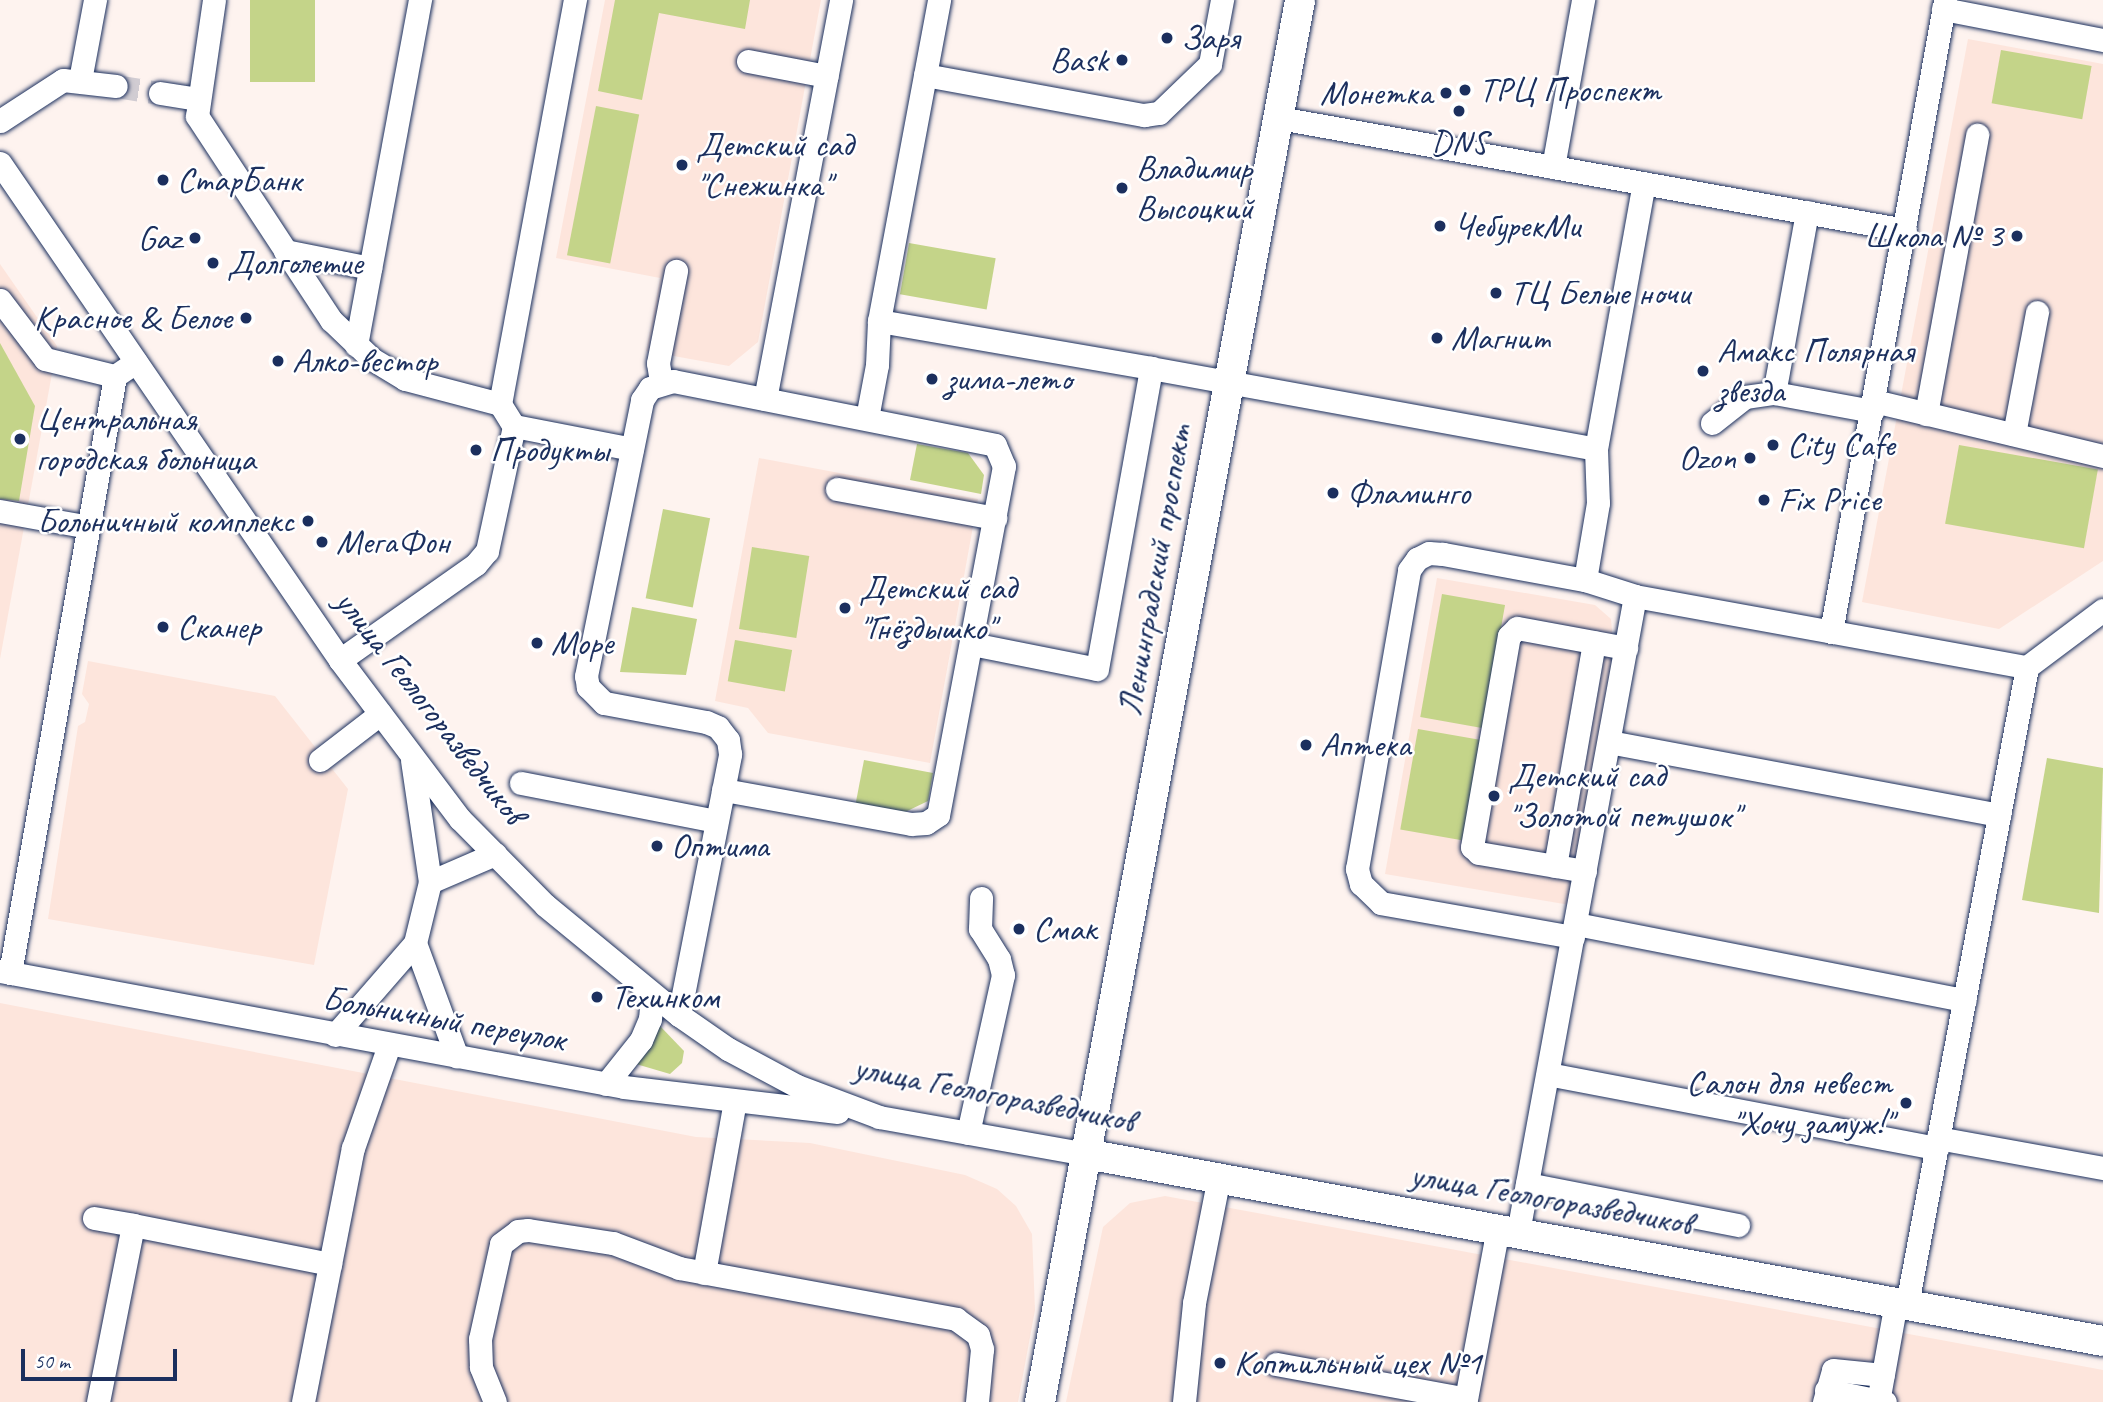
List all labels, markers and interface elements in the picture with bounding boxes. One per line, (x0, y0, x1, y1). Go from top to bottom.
place label: Заря (1181, 17, 1239, 59)
marker: Заря (1159, 30, 1175, 46)
place label: Bask (1050, 39, 1108, 81)
marker: Bask (1114, 52, 1130, 68)
place label: ТРЦ Проспект (1479, 69, 1661, 111)
place label: Монетка (1320, 72, 1432, 114)
marker: ТРЦ Проспект (1457, 82, 1473, 98)
marker: Монетка (1438, 85, 1454, 101)
marker: DNS (1451, 103, 1467, 119)
place label: DNS (1430, 122, 1488, 164)
place label: Детский сад "Снежинка" (696, 124, 853, 206)
place label: Владимир Высоцкий (1136, 147, 1253, 229)
marker: Детский сад "Снежинка" (674, 157, 690, 173)
place label: СтарБанк (177, 159, 301, 201)
marker: СтарБанк (155, 172, 171, 188)
marker: Владимир Высоцкий (1114, 180, 1130, 196)
place label: ЧебурекМи (1454, 205, 1581, 247)
place label: Школа № 3 (1864, 215, 2003, 257)
place label: Gaz (138, 217, 181, 259)
marker: ЧебурекМи (1432, 218, 1448, 234)
marker: Школа № 3 (2009, 228, 2025, 244)
marker: Gaz (187, 230, 203, 246)
place label: Долголетие (227, 242, 363, 284)
marker: Долголетие (205, 255, 221, 271)
place label: ТЦ Белые ночи (1510, 272, 1692, 314)
marker: ТЦ Белые ночи (1488, 285, 1504, 301)
place label: Красное & Белое (34, 297, 232, 339)
marker: Красное & Белое (238, 310, 254, 326)
place label: Магнит (1451, 317, 1550, 359)
marker: Магнит (1429, 330, 1445, 346)
place label: Амакс Полярная звезда (1717, 330, 1913, 412)
place label: Алко-вестор (292, 340, 438, 382)
marker: Алко-вестор (270, 353, 286, 369)
place label: зима-лето (946, 358, 1072, 400)
marker: Амакс Полярная звезда (1695, 363, 1711, 379)
marker: зима-лето (924, 371, 940, 387)
place label: Центральная городская больница (36, 398, 256, 480)
street label: Ленинградский проспект (1109, 421, 1201, 719)
place label: City Cafe (1787, 424, 1895, 466)
marker: Центральная городская больница (10, 429, 30, 449)
place label: Продукты (490, 429, 609, 471)
place label: Ozon (1678, 437, 1736, 479)
marker: City Cafe (1765, 437, 1781, 453)
marker: Продукты (468, 442, 484, 458)
marker: Ozon (1742, 450, 1758, 466)
place label: Фламинго (1347, 472, 1470, 514)
place label: Fix Price (1778, 479, 1880, 521)
marker: Фламинго (1325, 485, 1341, 501)
marker: Fix Price (1756, 492, 1772, 508)
place label: Больничный комплекс (37, 500, 294, 542)
marker: Больничный комплекс (300, 513, 316, 529)
place label: МегаФон (336, 521, 449, 563)
marker: МегаФон (314, 534, 330, 550)
place label: Детский сад "Гнёздышко" (859, 567, 1016, 649)
street label: улица Геологоразведчиков (325, 581, 535, 833)
marker: Детский сад "Гнёздышко" (837, 600, 853, 616)
place label: Сканер (177, 606, 261, 648)
marker: Сканер (155, 619, 171, 635)
place label: Море (551, 622, 613, 664)
marker: Море (529, 635, 545, 651)
place label: Аптека (1320, 724, 1410, 766)
marker: Аптека (1298, 737, 1314, 753)
place label: Детский сад "Золотой петушок" (1508, 755, 1739, 837)
marker: Детский сад "Золотой петушок" (1486, 788, 1502, 804)
place label: Оптима (671, 825, 769, 867)
marker: Оптима (649, 838, 665, 854)
place label: Смак (1033, 908, 1096, 950)
marker: Смак (1011, 921, 1027, 937)
place label: Техинком (611, 976, 719, 1018)
street label: Больничный переулок (319, 977, 569, 1061)
marker: Техинком (589, 989, 605, 1005)
street label: улица Геологоразведчиков (849, 1046, 1139, 1142)
place label: Салон для невест "Хочу замуж!" (1690, 1062, 1892, 1144)
marker: Салон для невест "Хочу замуж!" (1898, 1095, 1914, 1111)
street label: улица Геологоразведчиков (1406, 1153, 1696, 1245)
scale bar (24, 1336, 180, 1380)
place label: Коптильный цех №1 (1234, 1342, 1482, 1384)
text: 50 m (34, 1348, 70, 1374)
marker: Коптильный цех №1 (1212, 1355, 1228, 1371)

